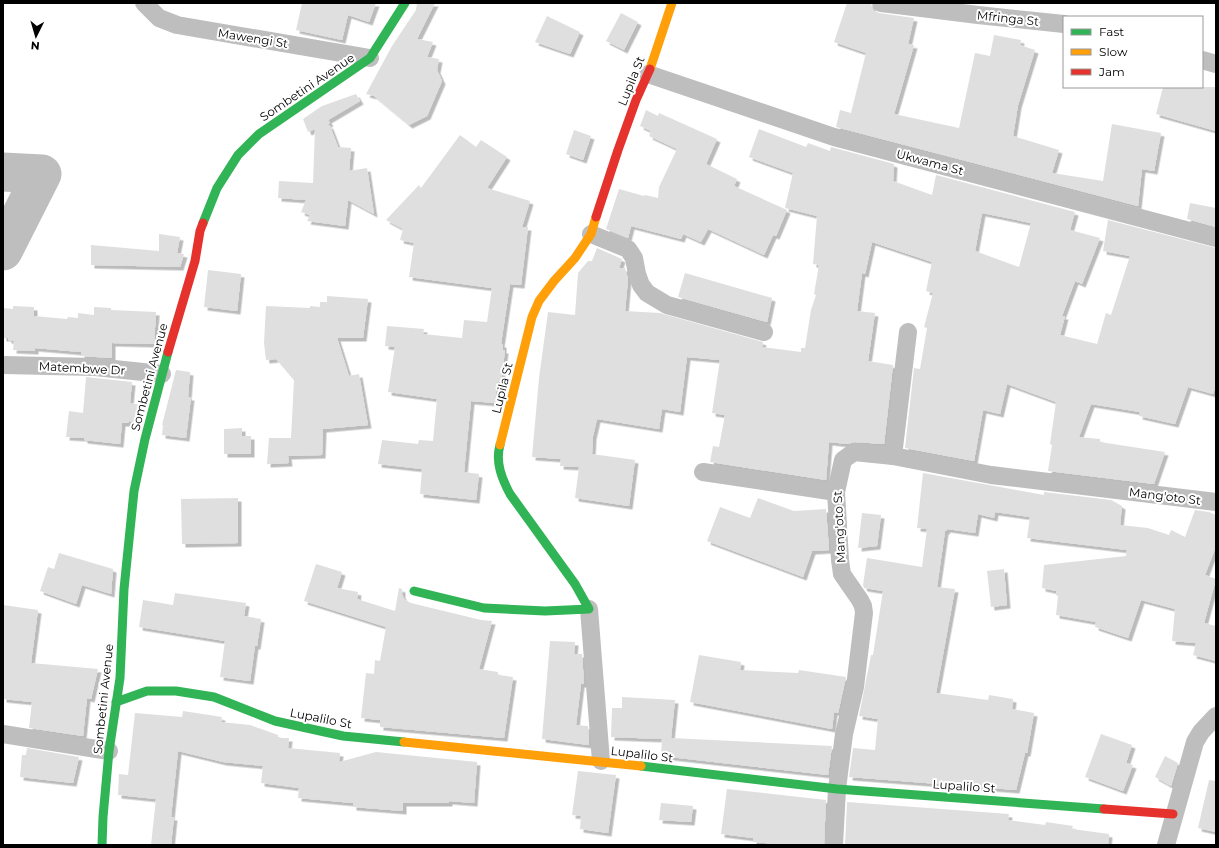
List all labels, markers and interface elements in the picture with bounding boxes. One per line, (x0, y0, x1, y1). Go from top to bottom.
street label: Mfringa St (976, 7, 1040, 29)
north arrow (16, 16, 56, 56)
legend (1063, 16, 1203, 88)
text: Fast (1099, 24, 1124, 39)
street label: Mawengi St (217, 25, 289, 51)
text: N (30, 39, 40, 53)
text: Slow (1099, 44, 1128, 59)
street label: Sombetini Avenue (257, 50, 357, 124)
street label: Lupila St (614, 54, 648, 108)
text: Jam (1098, 64, 1125, 79)
street label: Ukwama St (895, 146, 965, 178)
street label: Sombetini Avenue (127, 321, 171, 433)
street label: Matembwe Dr (38, 358, 126, 378)
street label: Lupila St (488, 361, 516, 415)
street label: Mang'oto St (1128, 484, 1202, 508)
street label: Mang'oto St (830, 490, 848, 563)
street label: Sombetini Avenue (90, 643, 116, 755)
street label: Lupalilo St (289, 705, 353, 731)
street label: Lupalilo St (610, 743, 674, 765)
street label: Lupalilo St (932, 776, 996, 796)

